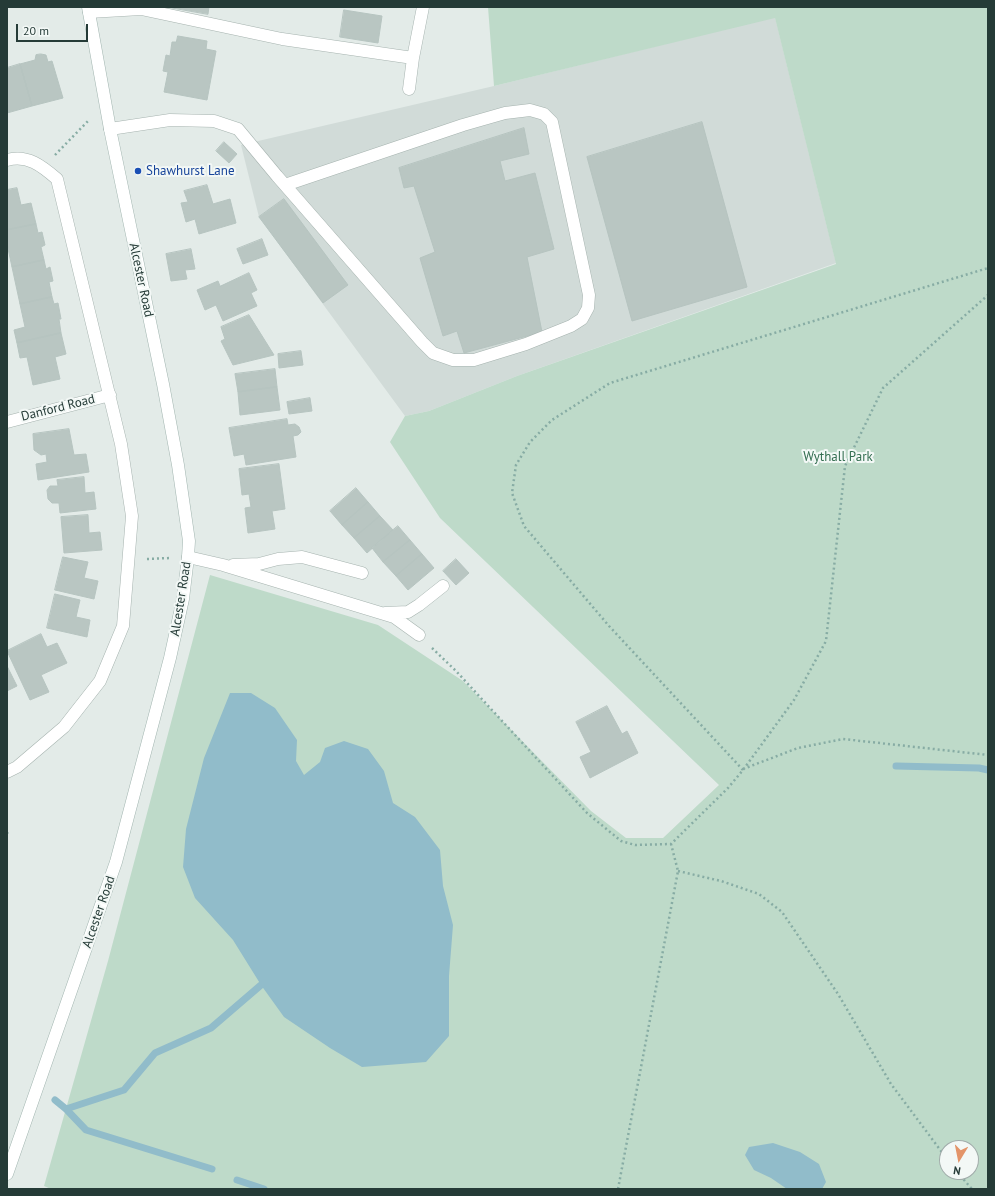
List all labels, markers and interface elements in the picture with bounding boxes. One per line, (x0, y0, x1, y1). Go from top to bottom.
scale bar (18, 16, 90, 42)
text: 20 m (23, 23, 49, 38)
place label: Shawhurst Lane (146, 163, 235, 179)
marker: Shawhurst Lane (133, 166, 143, 176)
street label: Alcester Road (126, 242, 156, 318)
street label: Danford Road (20, 391, 96, 425)
park label: Wythall Park (803, 449, 873, 465)
street label: Alcester Road (167, 561, 195, 637)
street label: Alcester Road (79, 874, 119, 950)
north arrow (939, 1140, 979, 1180)
text: N (952, 1163, 962, 1178)

